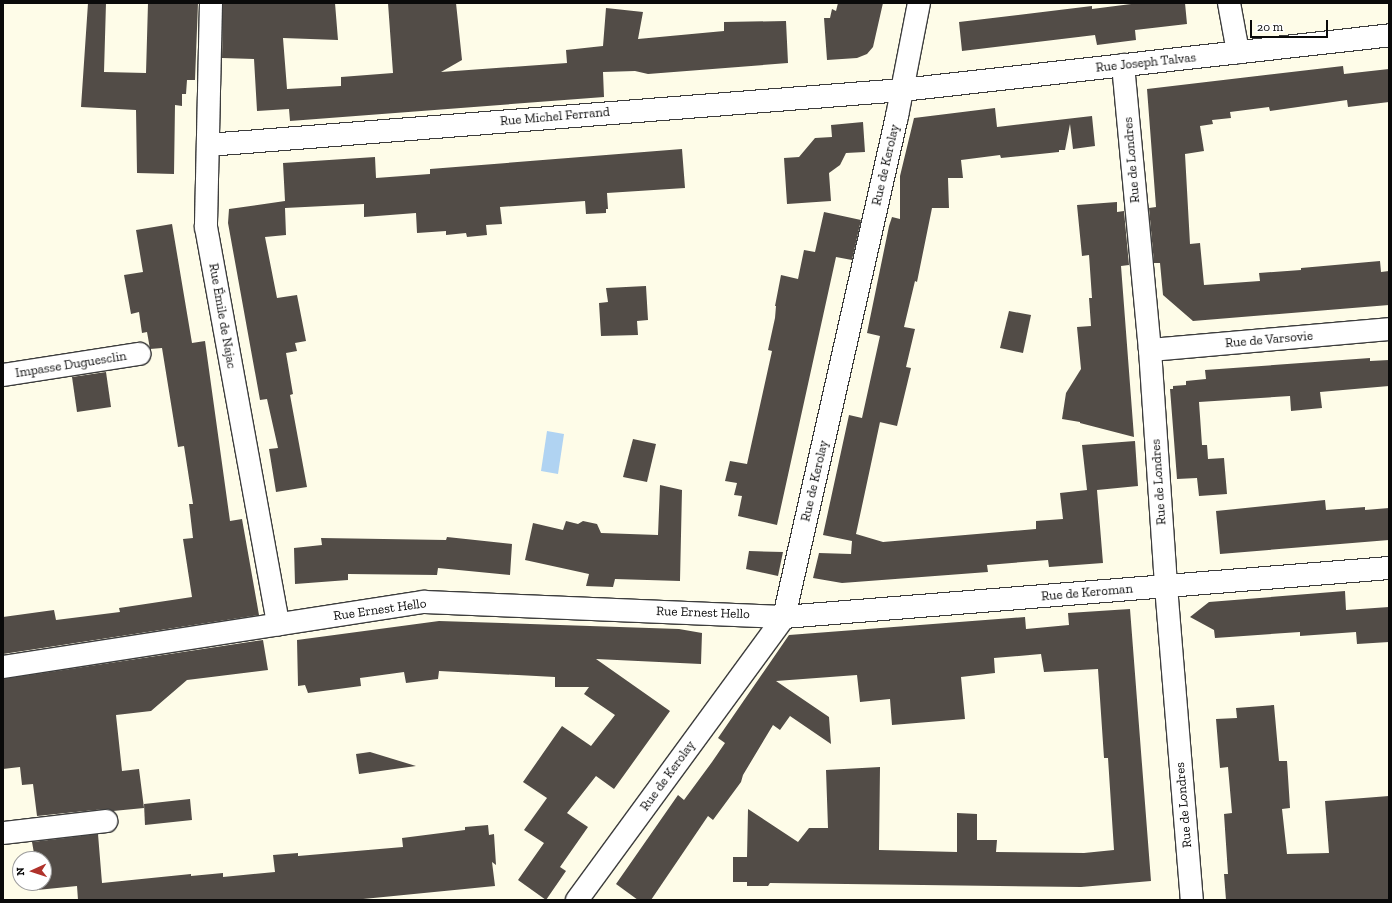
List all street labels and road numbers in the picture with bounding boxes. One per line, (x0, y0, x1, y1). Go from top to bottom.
street label: Rue Joseph Talvas (1095, 50, 1197, 76)
street label: Rue Michel Ferrand (499, 104, 611, 130)
street label: Rue de Londres (1120, 116, 1144, 204)
street label: Rue de Kerolay (869, 123, 903, 207)
street label: Rue Émile de Najac (205, 262, 239, 370)
street label: Rue de Varsovie (1224, 328, 1314, 352)
street label: Impasse Duguesclin (14, 348, 128, 382)
street label: Rue de Londres (1148, 438, 1170, 526)
street label: Rue de Kerolay (798, 439, 832, 523)
street label: Rue de Keroman (1041, 581, 1133, 605)
street label: Rue Ernest Hello (333, 596, 427, 624)
street label: Rue Ernest Hello (656, 604, 750, 622)
street label: Rue de Kerolay (637, 738, 699, 814)
street label: Rue de Londres (1172, 761, 1196, 849)

